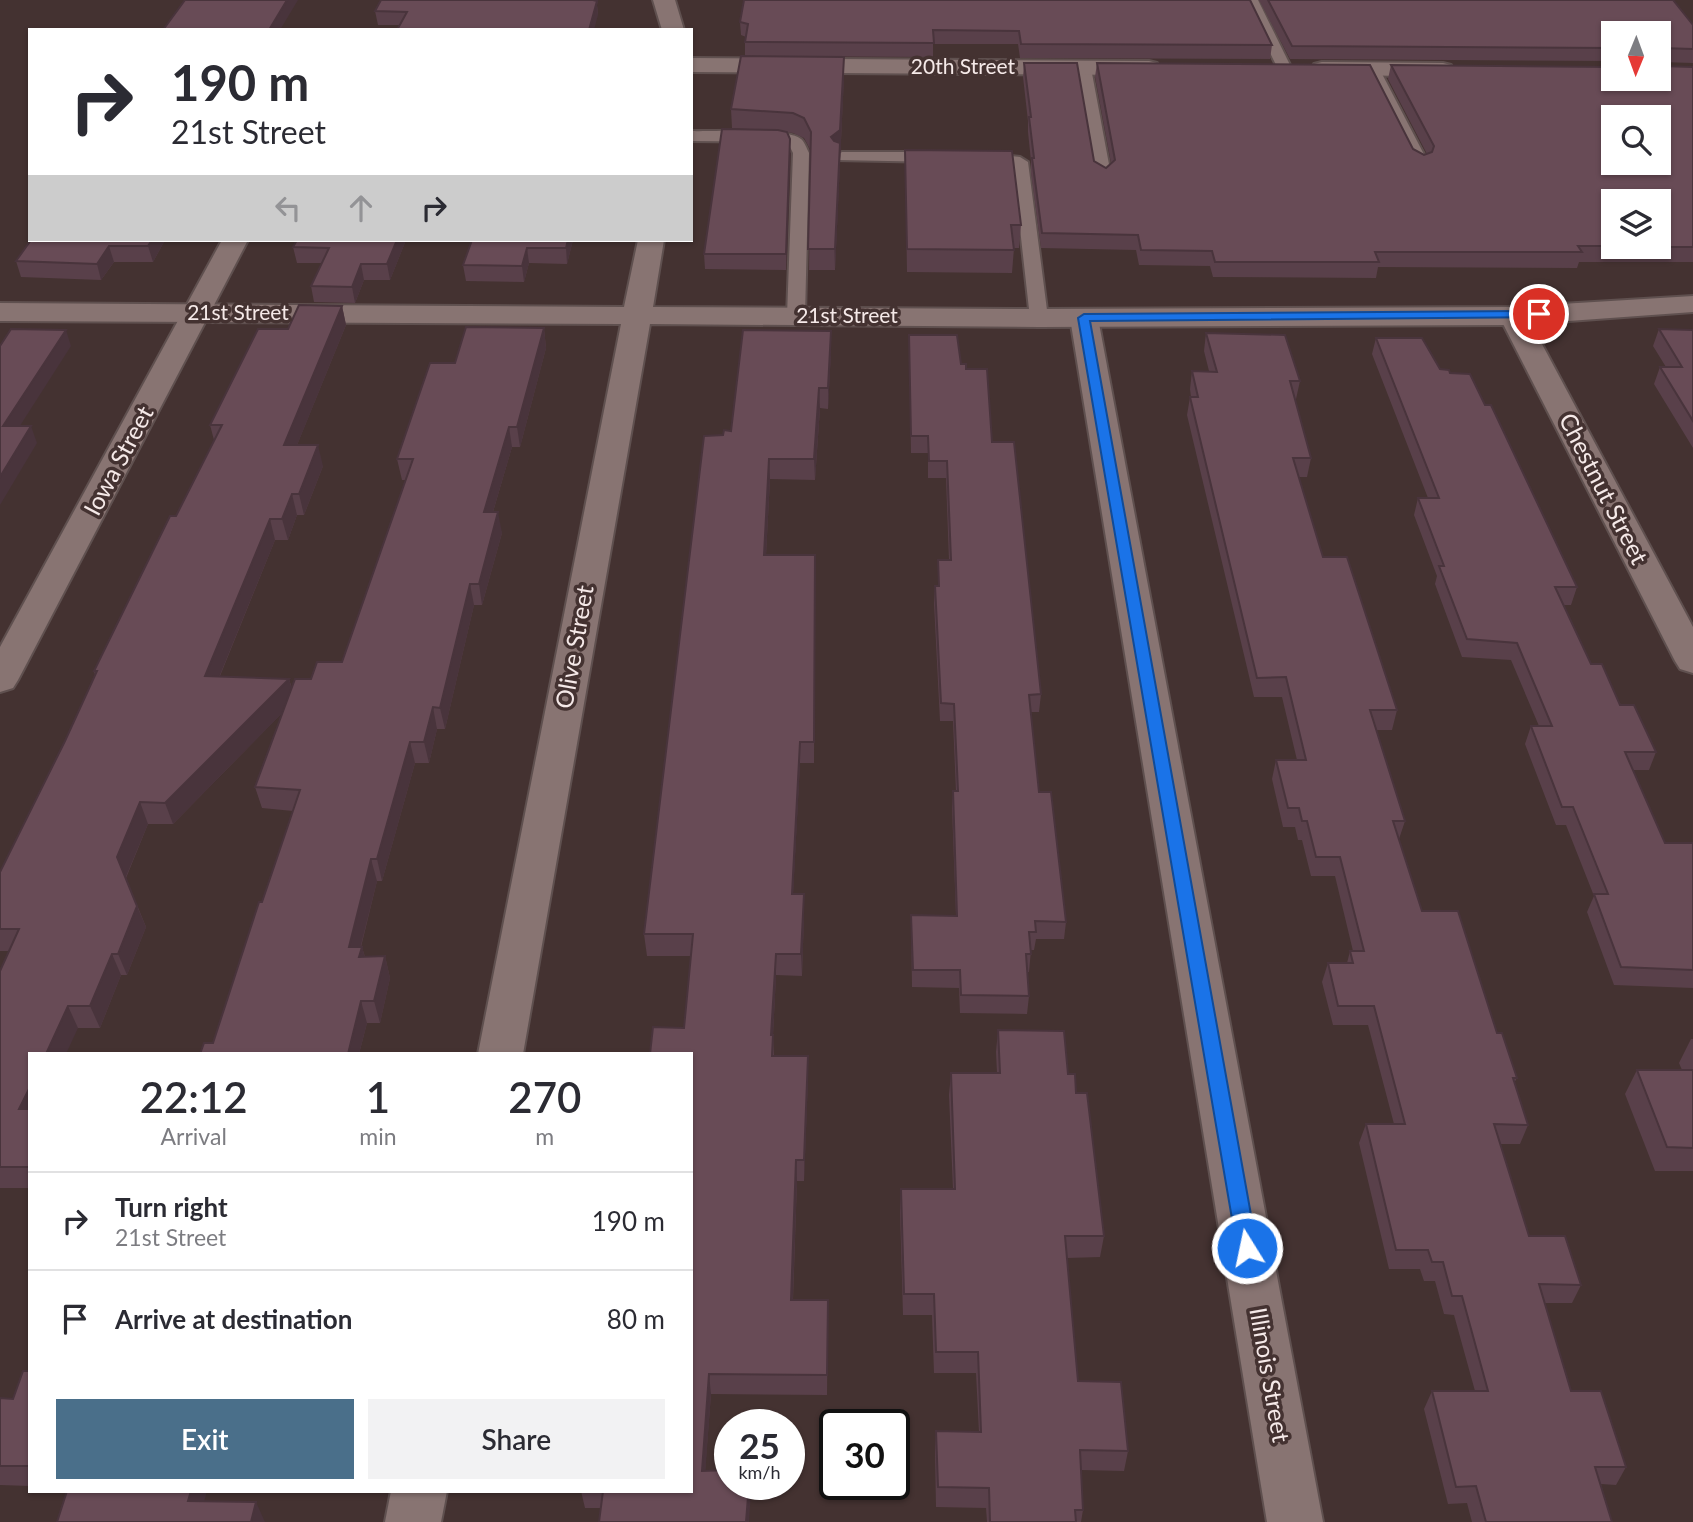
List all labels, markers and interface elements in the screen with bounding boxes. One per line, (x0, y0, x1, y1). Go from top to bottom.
north arrow (1601, 21, 1671, 91)
map controls (1601, 21, 1671, 259)
text: 190 m (171, 53, 309, 111)
street label: 20th Street (911, 53, 1016, 78)
icon: right (56, 56, 147, 147)
button: search (1601, 105, 1671, 175)
text: 21st Street (171, 112, 326, 151)
icon: left (269, 189, 307, 227)
icon: ahead (342, 189, 380, 227)
icon: right (415, 189, 453, 227)
button: layers (1601, 189, 1671, 259)
pin (1509, 284, 1569, 344)
icon: arrive (1520, 295, 1558, 333)
street label: 21st Street (187, 299, 289, 324)
street label: 21st Street (796, 302, 898, 327)
street label: Iowa Street (77, 400, 159, 520)
street label: Chestnut Street (1554, 408, 1655, 569)
street label: Olive Street (548, 583, 599, 711)
text: 22:12 (140, 1072, 248, 1122)
text: 1 (366, 1072, 390, 1122)
text: 270 (508, 1072, 581, 1122)
text: Arrival (161, 1122, 227, 1150)
text: min (359, 1122, 397, 1150)
text: m (535, 1122, 554, 1150)
text: Turn right (115, 1191, 228, 1223)
icon: right (56, 1202, 94, 1240)
text: 190 m (592, 1205, 665, 1237)
position arrow (1210, 1211, 1284, 1285)
text: 21st Street (115, 1223, 226, 1251)
icon: arrive (56, 1300, 94, 1338)
text: Arrive at destination (115, 1303, 352, 1335)
text: 80 m (607, 1303, 665, 1335)
street label: Illinois Street (1244, 1305, 1297, 1445)
button: Exit (56, 1399, 354, 1479)
button: Share (368, 1399, 665, 1479)
speed limit sign: 30 (819, 1409, 910, 1500)
text: 25 (739, 1424, 780, 1466)
text: km/h (738, 1461, 781, 1483)

